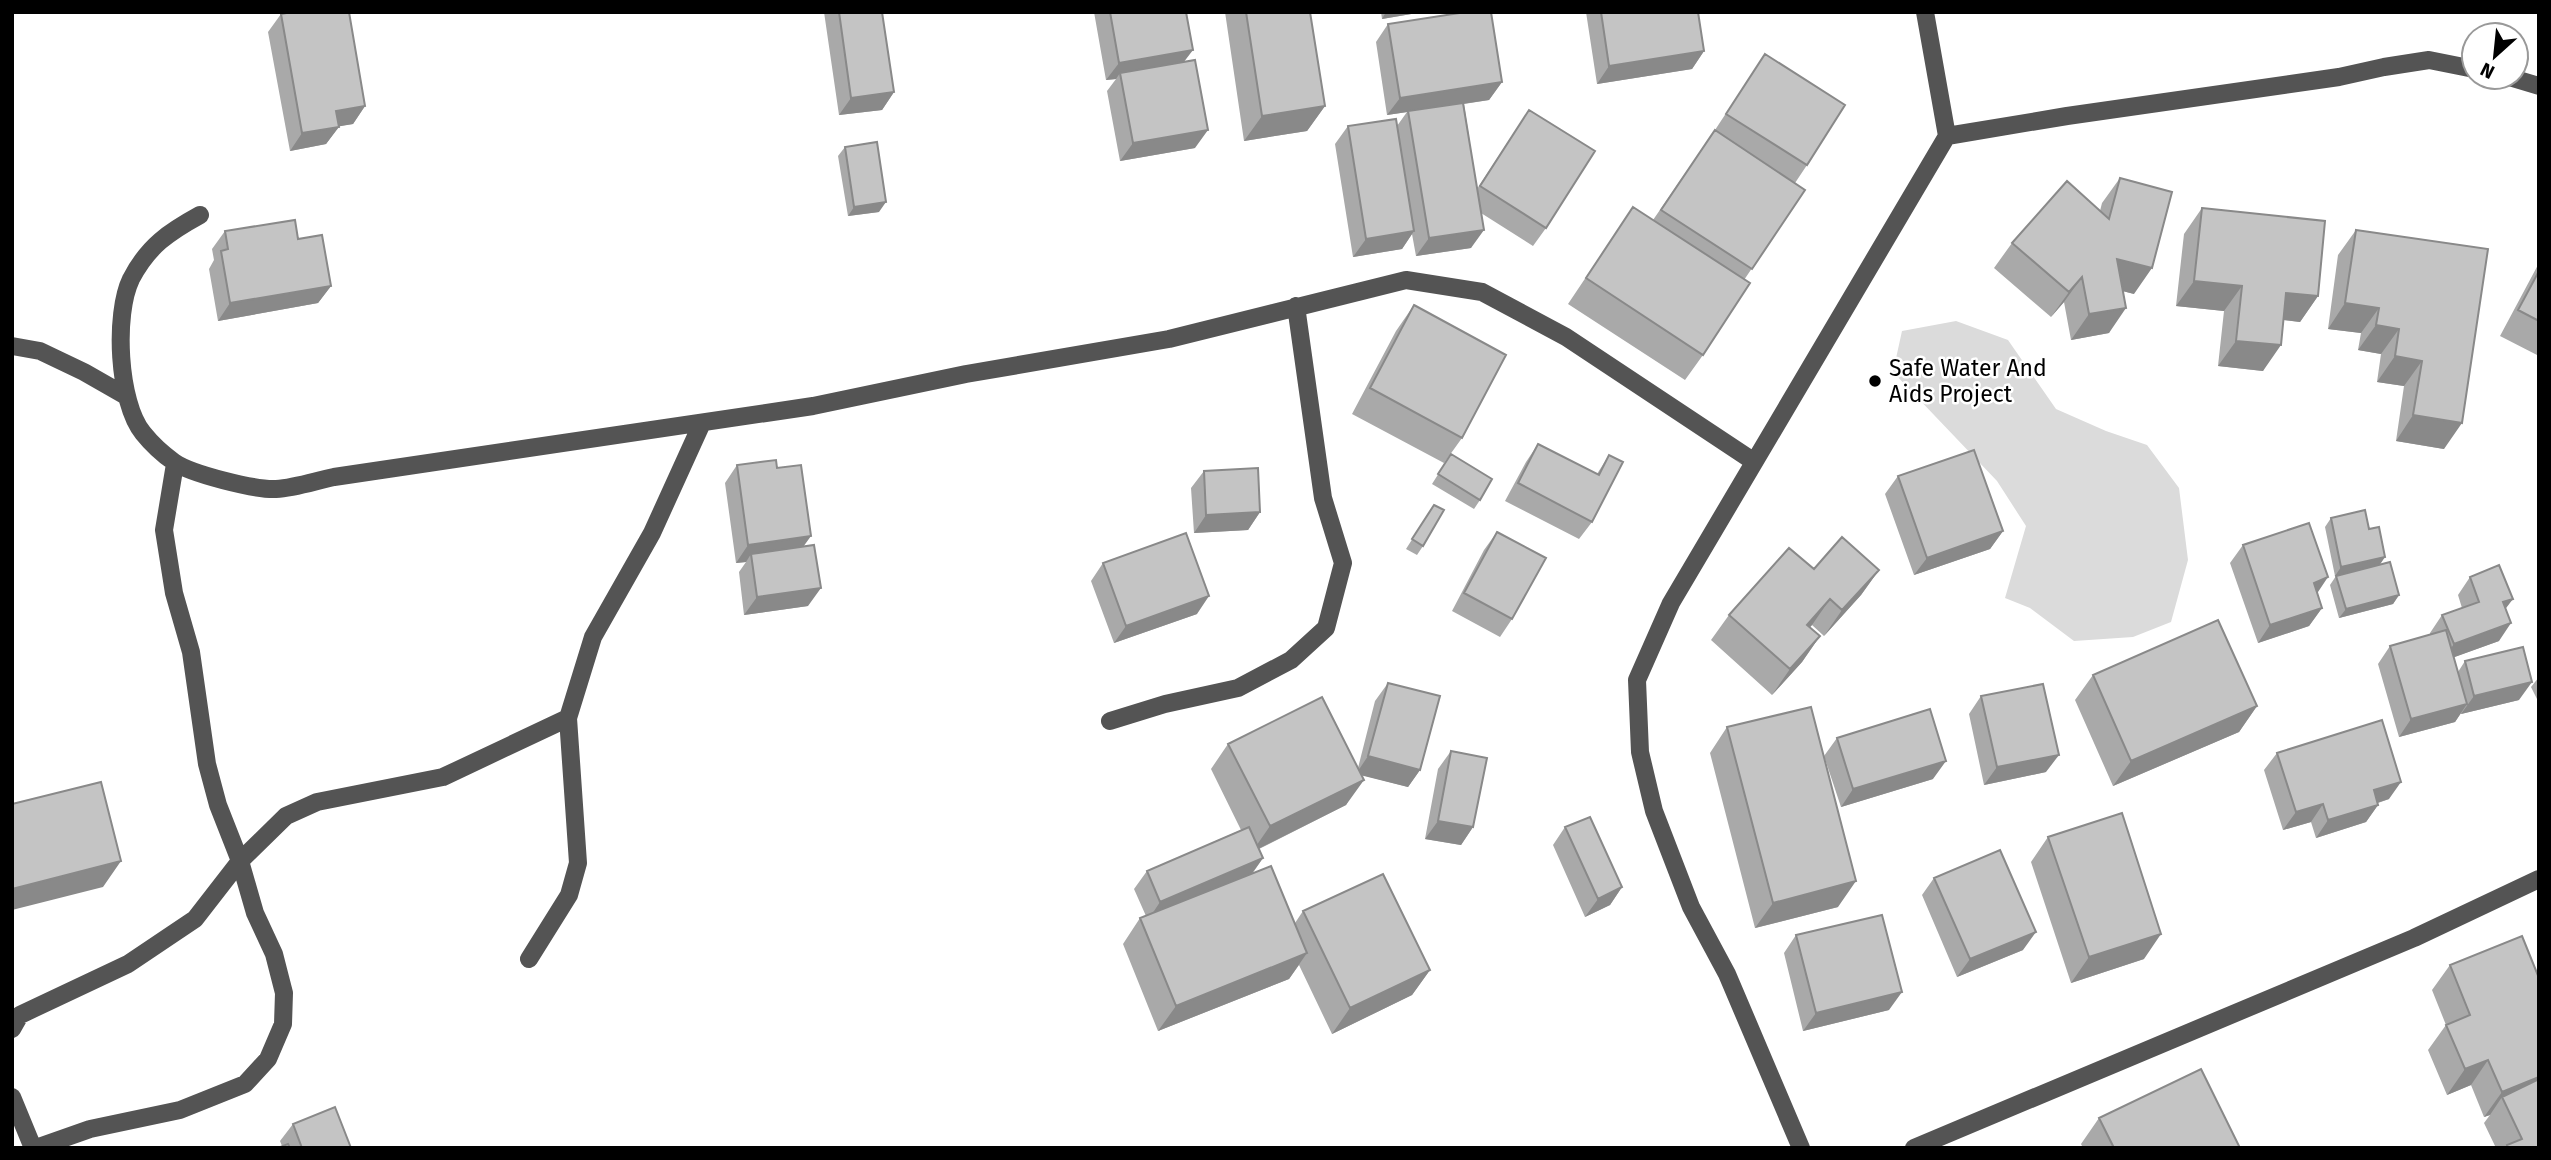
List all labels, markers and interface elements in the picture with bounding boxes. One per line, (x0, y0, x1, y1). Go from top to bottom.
north arrow (2460, 21, 2530, 91)
text: N (2477, 58, 2498, 84)
place label: Safe Water And Aids Project (1889, 354, 2047, 408)
marker: Safe Water And Aids Project (1867, 373, 1883, 389)

